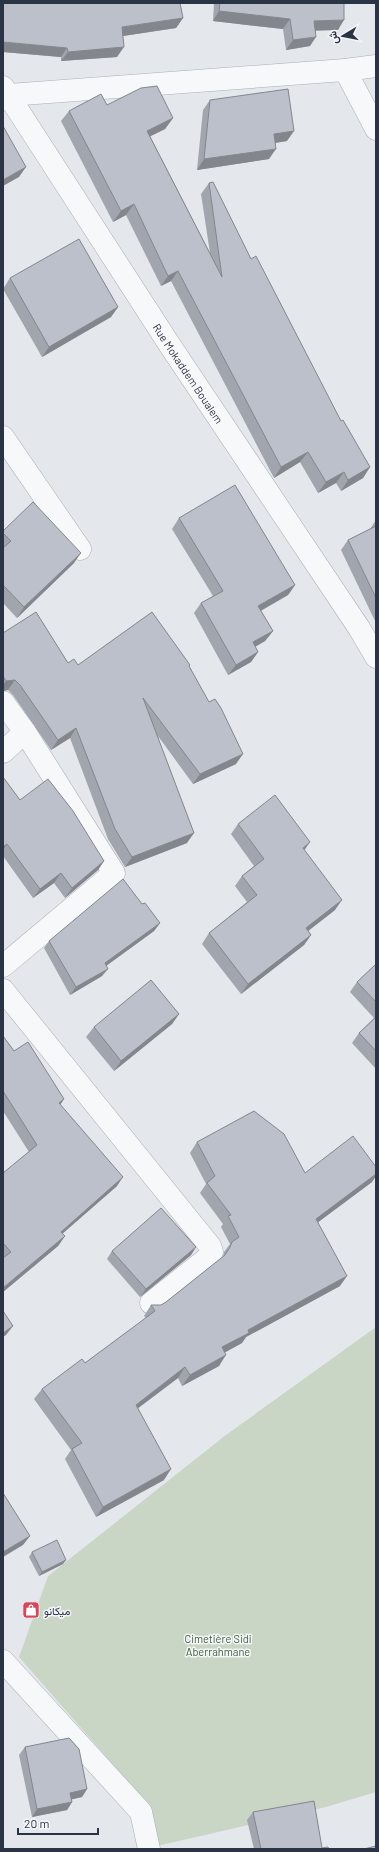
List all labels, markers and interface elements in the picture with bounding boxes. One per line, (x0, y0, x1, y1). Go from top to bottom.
north arrow (323, 16, 363, 56)
text: ش (325, 30, 341, 45)
street label: Rue Mokaddem Boualem (151, 321, 226, 425)
shop icon: ميكانو (21, 1600, 41, 1620)
place label: ميكانو (44, 1604, 71, 1618)
park label: Cimetière Sidi Aberrahmane (184, 1632, 252, 1658)
scale bar (18, 1810, 98, 1836)
text: 20 m (24, 1816, 50, 1830)

